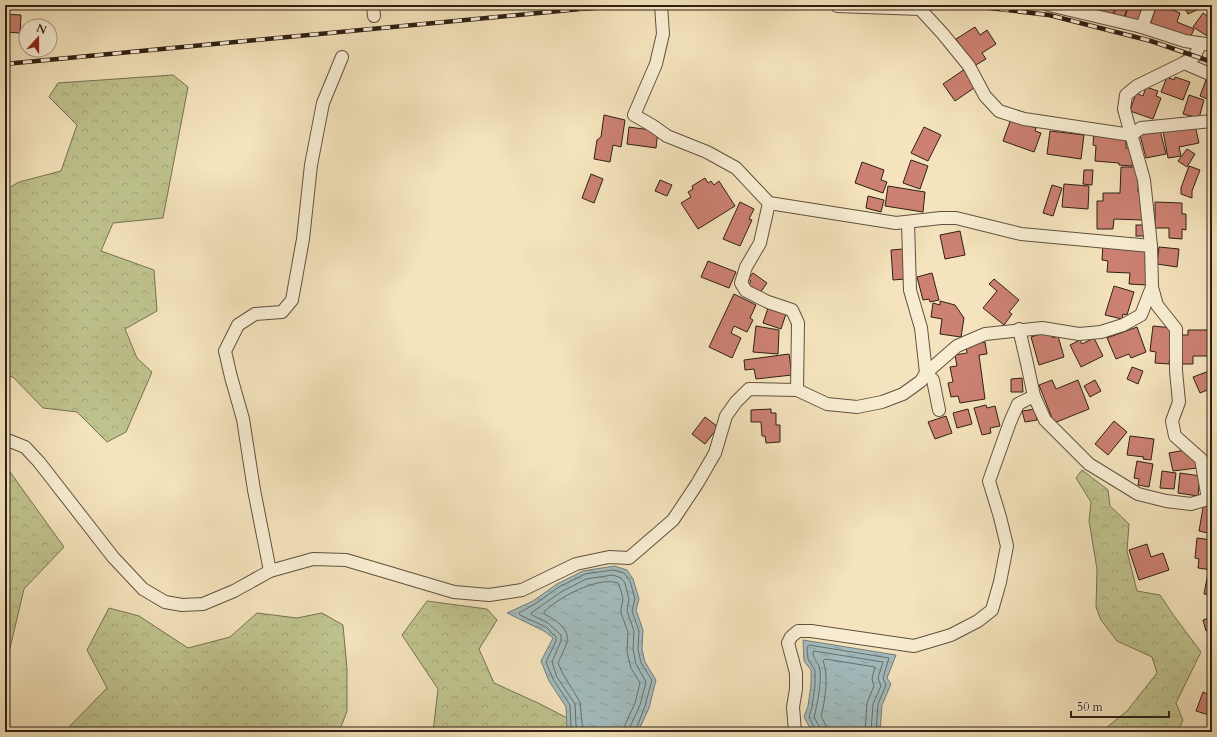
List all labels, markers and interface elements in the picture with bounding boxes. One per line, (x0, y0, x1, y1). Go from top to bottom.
north arrow (18, 18, 58, 58)
text: N (34, 20, 49, 38)
scale bar (1071, 693, 1169, 719)
text: 50 m (1077, 699, 1104, 715)

